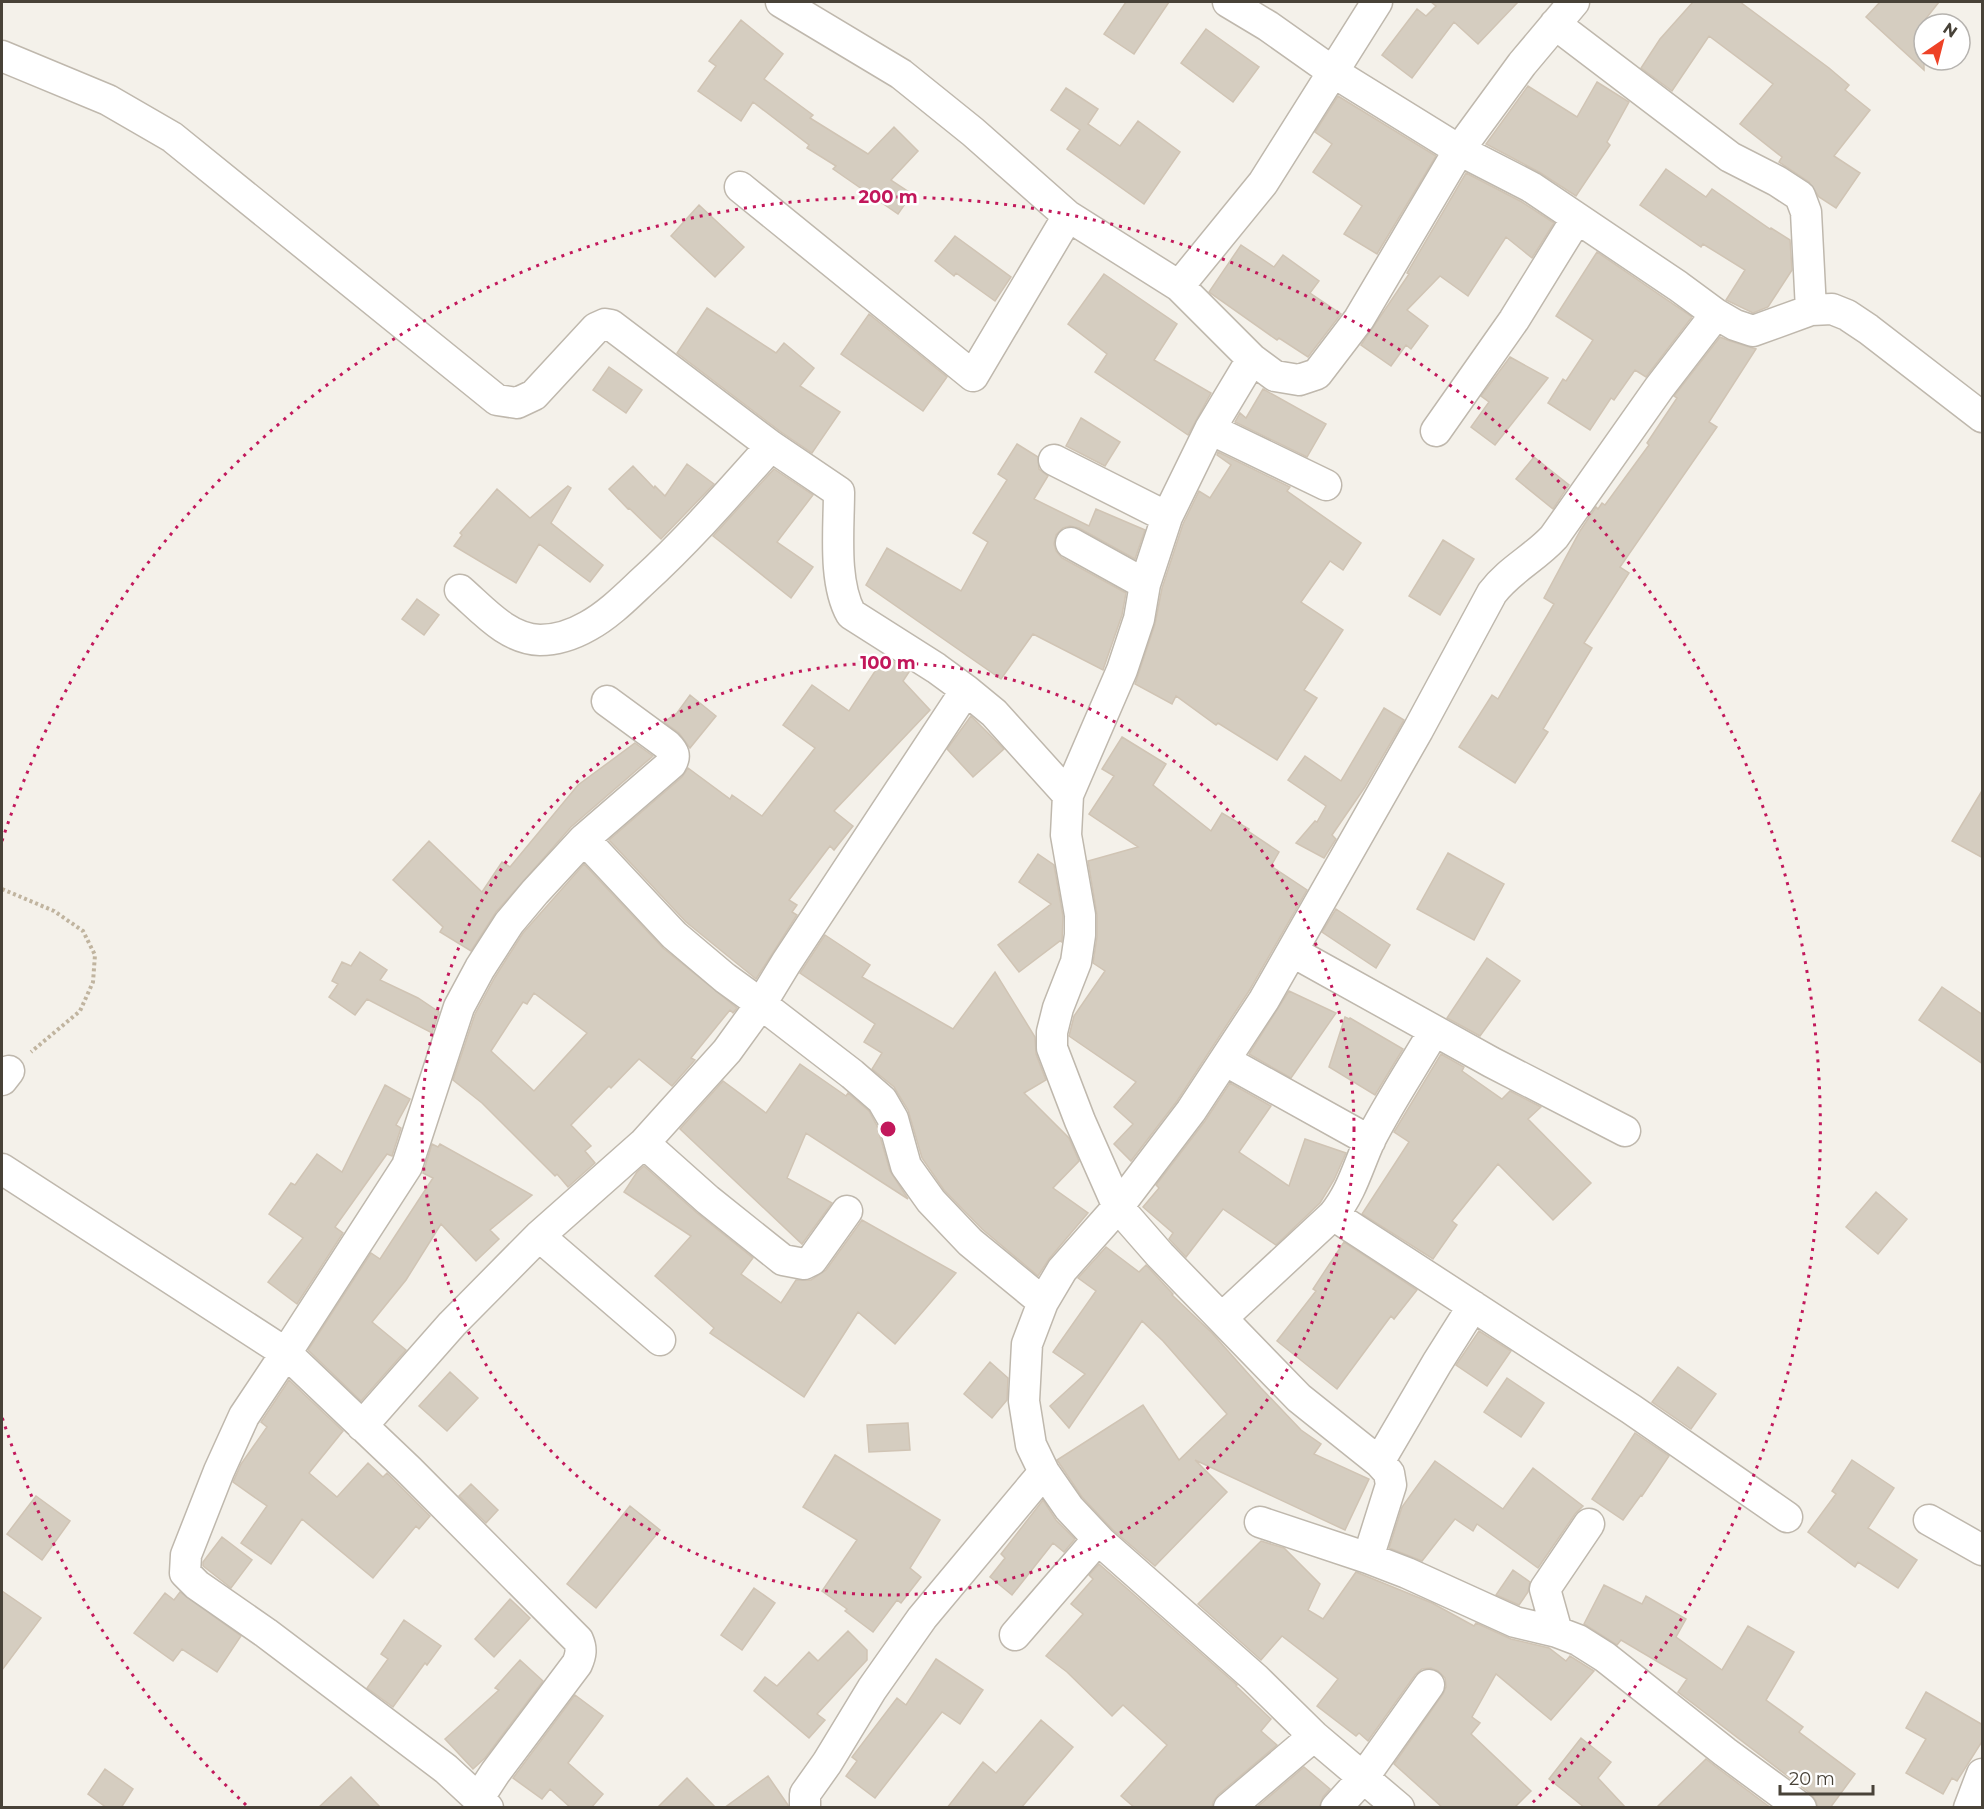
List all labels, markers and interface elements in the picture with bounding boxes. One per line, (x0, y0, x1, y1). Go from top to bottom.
north arrow (1912, 12, 1972, 72)
text: N (1940, 19, 1961, 42)
text: 200 m (858, 186, 918, 208)
text: 100 m (860, 652, 916, 674)
centre of rings (878, 1119, 898, 1139)
scale bar (1780, 1758, 1873, 1796)
text: 20 m (1789, 1768, 1835, 1790)

